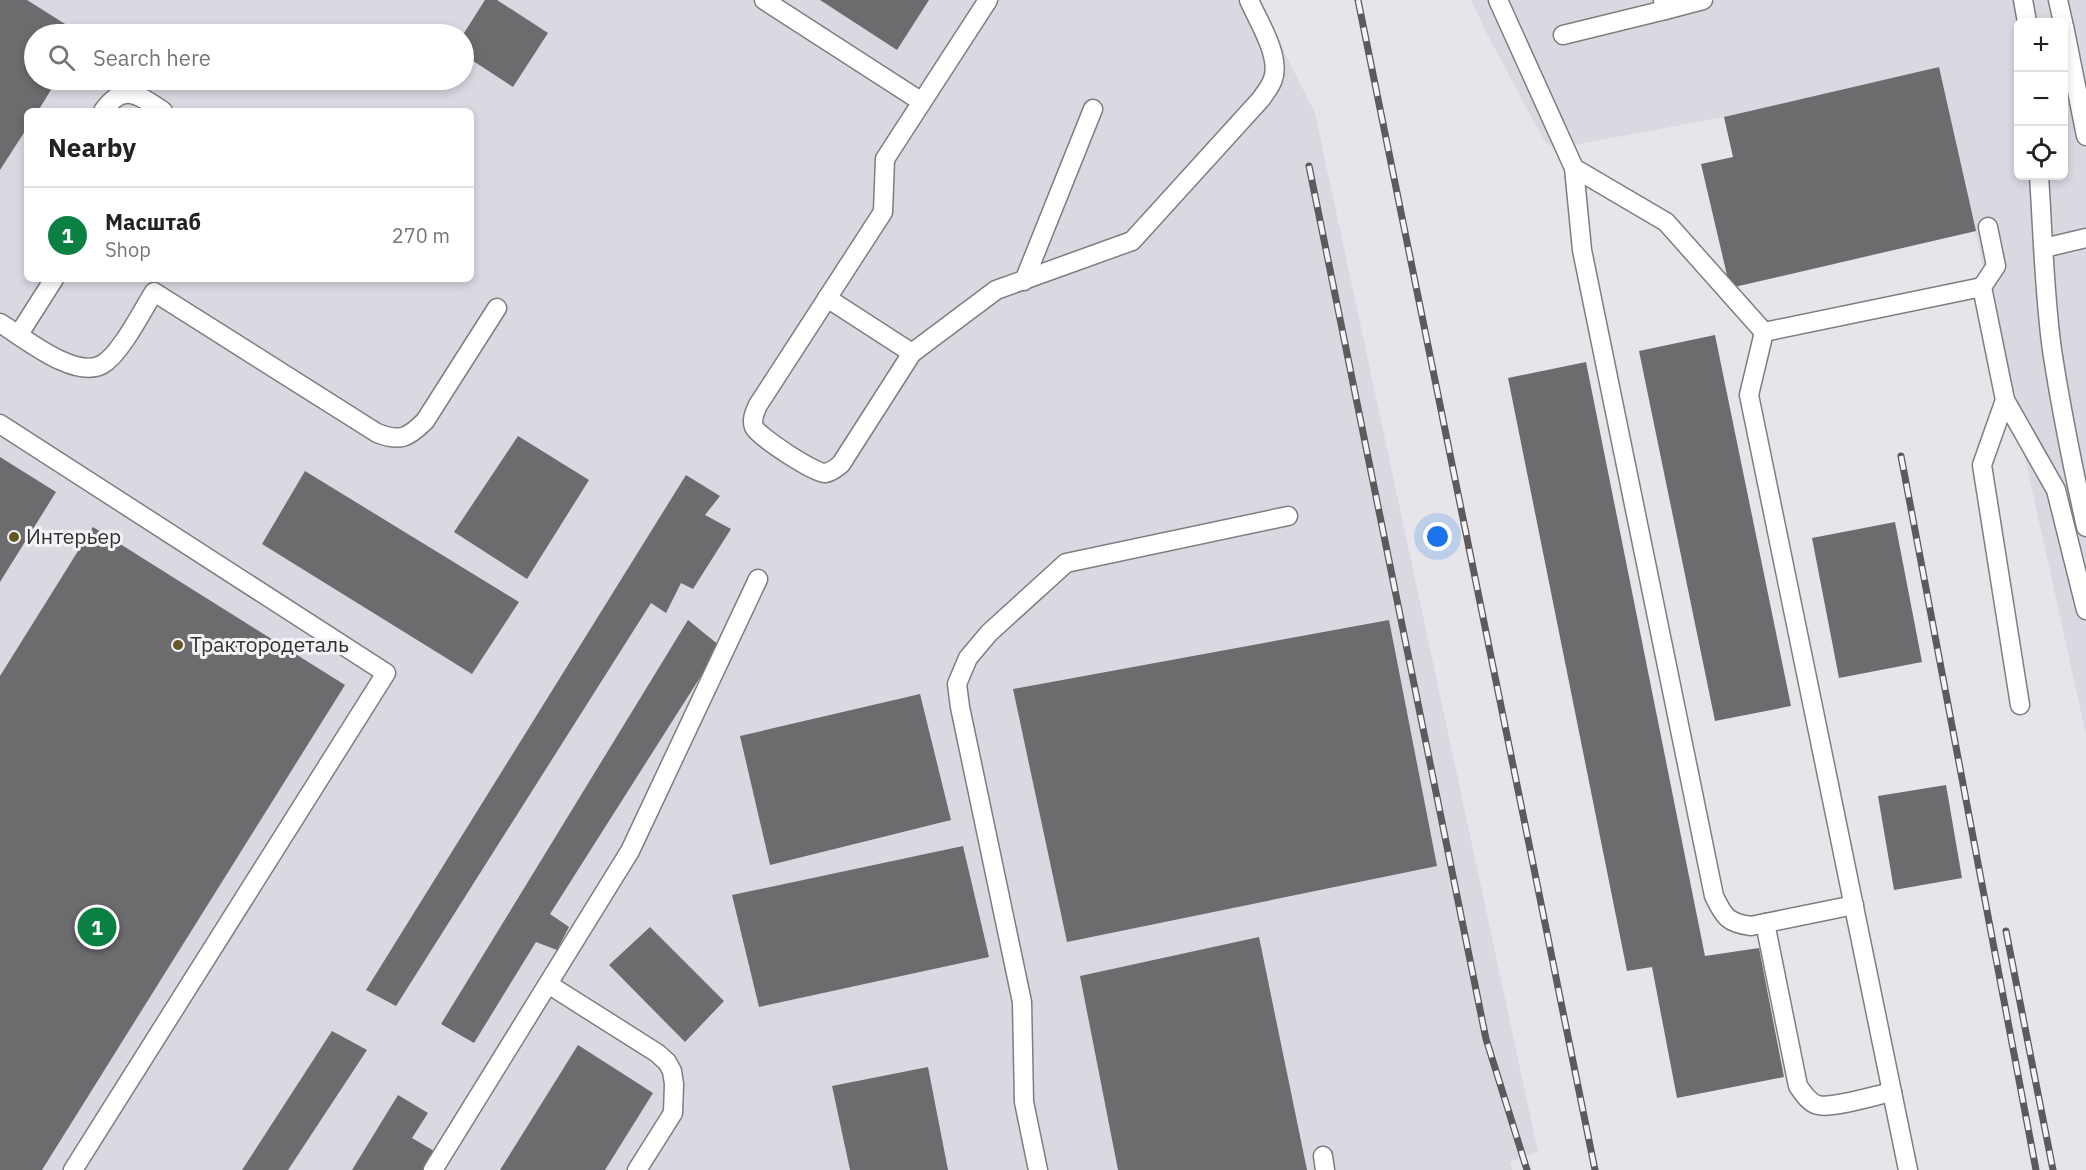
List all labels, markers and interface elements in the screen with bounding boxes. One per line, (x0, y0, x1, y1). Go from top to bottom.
map controls (2014, 18, 2068, 180)
button: + (2014, 18, 2068, 72)
search box (24, 24, 474, 90)
icon: search (45, 41, 78, 74)
text: Search here (93, 43, 211, 72)
button: − (2014, 72, 2068, 126)
button: locate (2014, 126, 2068, 180)
text: Nearby (48, 130, 136, 164)
text: Масштаб (105, 207, 201, 236)
text: 1 (62, 222, 74, 249)
text: 270 m (392, 222, 450, 249)
text: Shop (105, 236, 151, 263)
place label: Интерьер (26, 522, 121, 550)
your location (1423, 522, 1452, 551)
marker: Интерьер (7, 530, 21, 544)
place label: Трактородеталь (190, 630, 349, 658)
marker: Трактородеталь (171, 638, 185, 652)
pin: 1 (78, 904, 116, 950)

